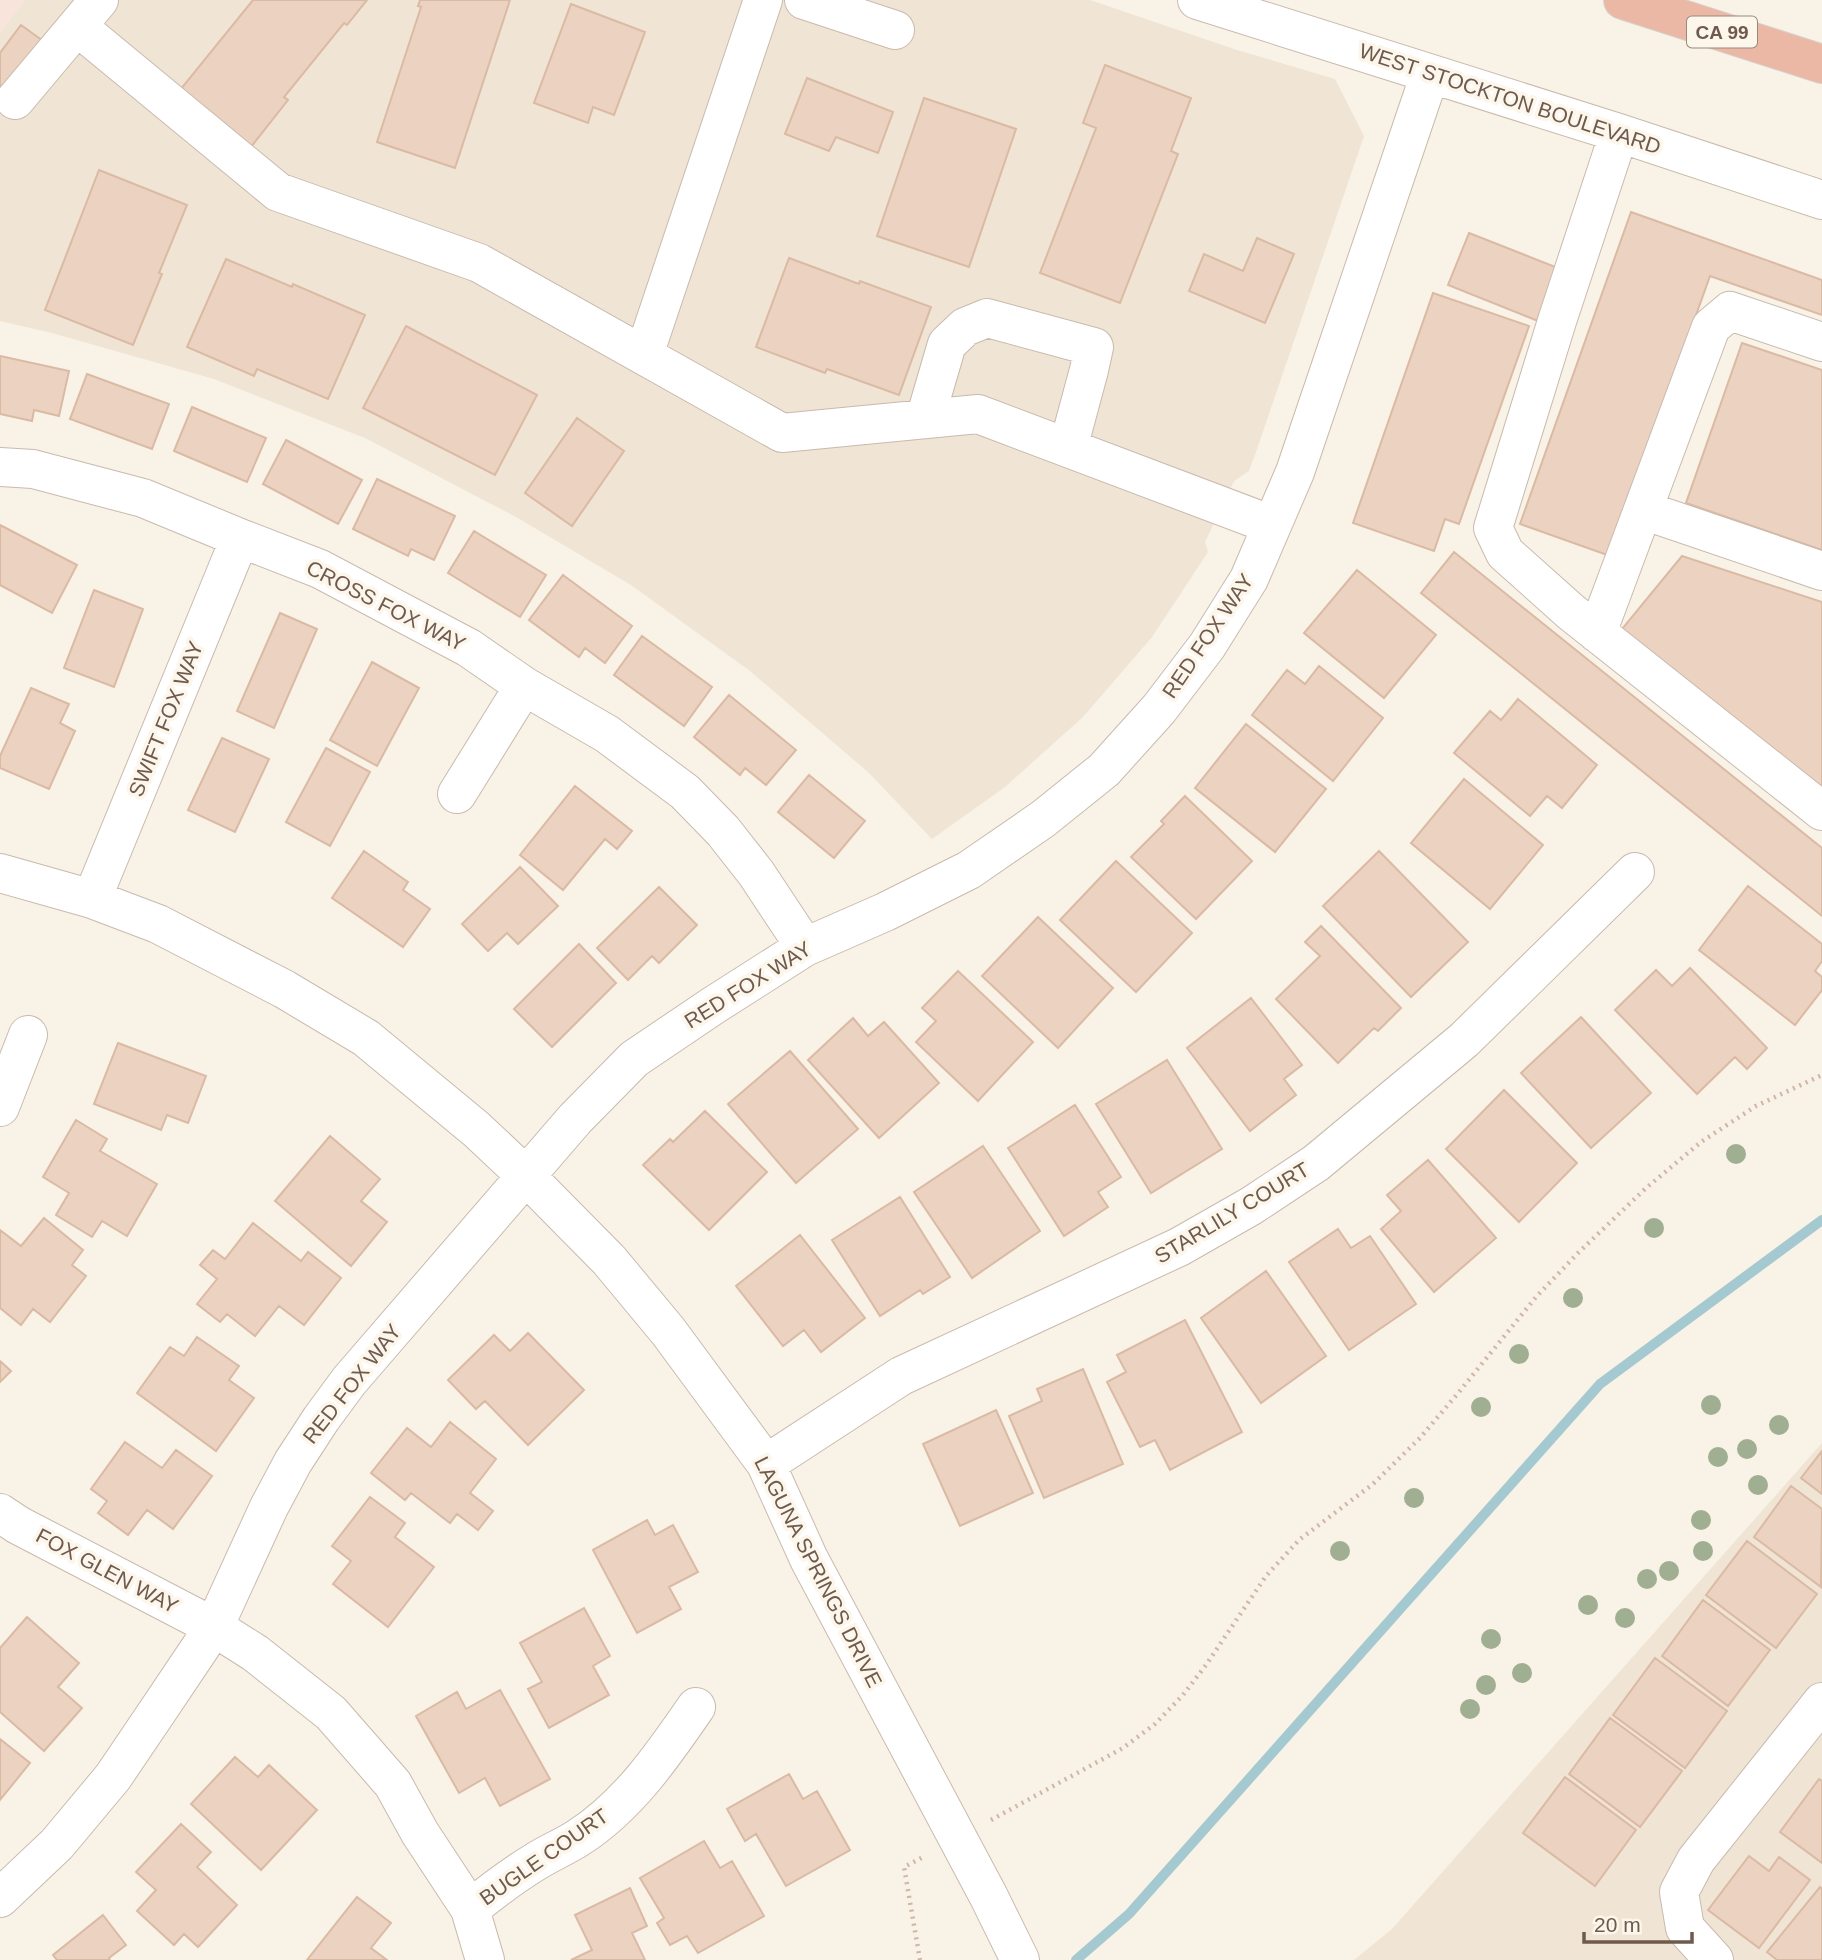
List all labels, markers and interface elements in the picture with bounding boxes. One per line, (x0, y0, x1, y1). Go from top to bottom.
road number: CA 99 (1687, 16, 1757, 48)
street label: WEST STOCKTON BOULEVARD (1356, 39, 1664, 158)
street label: CROSS FOX WAY (303, 556, 469, 656)
street label: RED FOX WAY (1158, 569, 1258, 702)
street label: SWIFT FOX WAY (124, 638, 207, 800)
street label: RED FOX WAY (680, 936, 815, 1033)
street label: STARLILY COURT (1150, 1157, 1313, 1268)
street label: RED FOX WAY (298, 1320, 405, 1448)
street label: LAGUNA SPRINGS DRIVE (750, 1453, 887, 1691)
street label: FOX GLEN WAY (32, 1523, 182, 1618)
street label: BUGLE COURT (475, 1804, 612, 1909)
scale bar (1584, 1900, 1692, 1944)
text: 20 m (1594, 1913, 1641, 1936)

